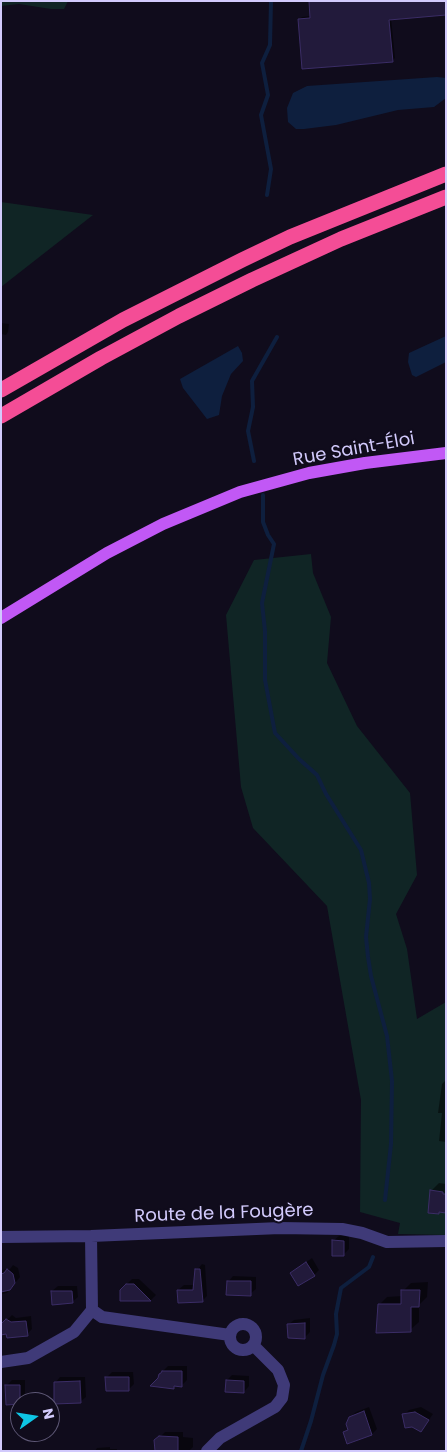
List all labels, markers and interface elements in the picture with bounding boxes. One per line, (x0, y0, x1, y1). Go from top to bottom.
street label: Rue Saint-Éloi (291, 429, 417, 471)
street label: Route de la Fougère (134, 1200, 314, 1228)
north arrow (10, 1392, 60, 1442)
text: N (38, 1406, 60, 1421)

